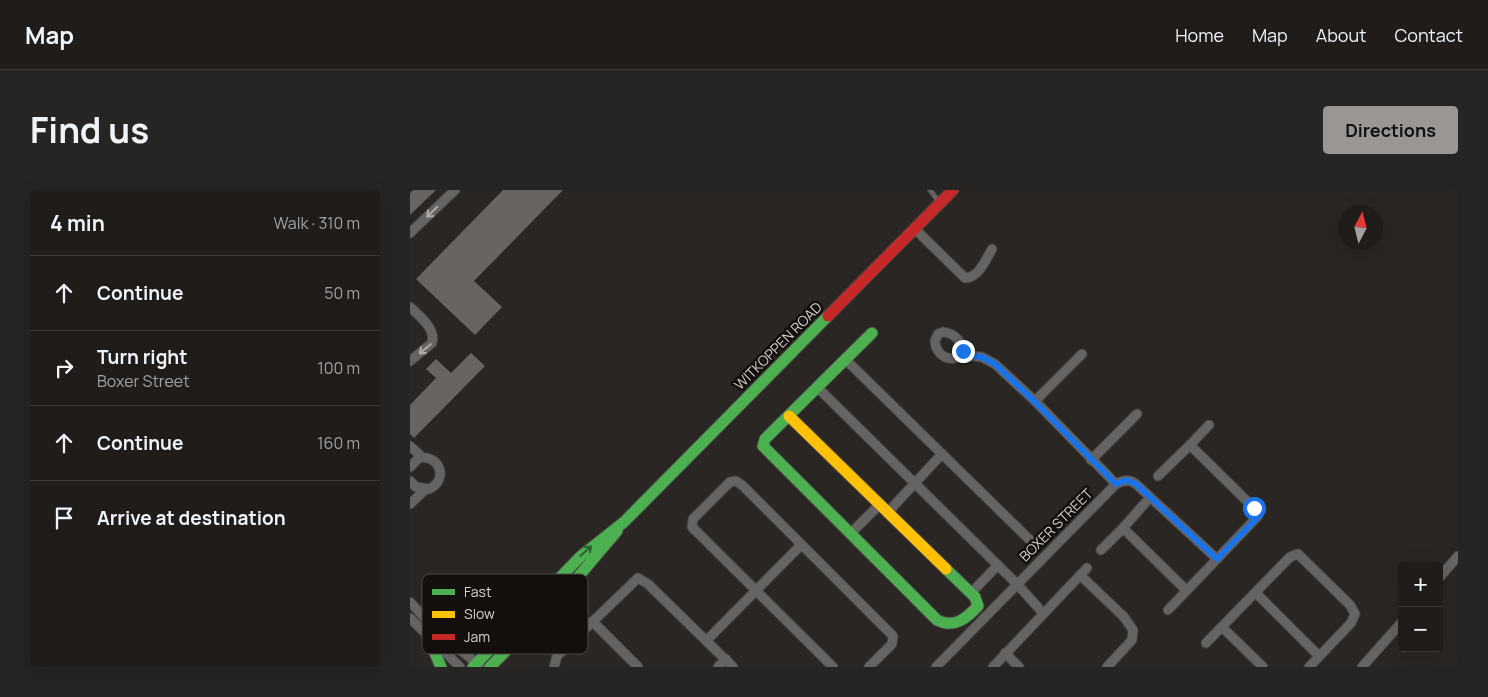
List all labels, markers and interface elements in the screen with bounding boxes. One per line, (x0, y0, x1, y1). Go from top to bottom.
text: Map (25, 18, 74, 51)
text: Home (1175, 23, 1224, 47)
text: Map (1252, 23, 1288, 47)
text: About (1316, 23, 1366, 47)
text: Contact (1394, 23, 1463, 47)
text: Find us (30, 106, 149, 154)
button: Directions (1323, 106, 1458, 154)
one-way arrow (427, 205, 439, 217)
north arrow (1338, 205, 1383, 250)
text: 4 min (50, 209, 105, 237)
text: Walk · 310 m (274, 212, 360, 234)
icon: ahead (50, 279, 78, 307)
text: Continue (97, 280, 183, 306)
text: 50 m (324, 282, 360, 304)
street label: WITKOPPEN ROAD (730, 298, 826, 394)
route end (952, 340, 975, 363)
one-way arrow (419, 343, 432, 354)
text: Turn right (97, 344, 187, 370)
icon: right (50, 354, 78, 382)
text: 100 m (317, 357, 360, 379)
text: Boxer Street (97, 370, 190, 392)
icon: ahead (50, 429, 78, 457)
text: Continue (97, 430, 183, 456)
text: 160 m (317, 432, 360, 454)
street label: BOXER STREET (1015, 483, 1097, 565)
route start (1243, 497, 1266, 520)
icon: arrive (50, 504, 78, 532)
text: Arrive at destination (97, 505, 286, 531)
one-way arrow (579, 546, 592, 557)
map controls (1398, 562, 1443, 652)
button: + (1398, 562, 1443, 607)
legend (422, 574, 588, 654)
text: Fast (464, 582, 492, 601)
text: Slow (464, 604, 495, 623)
button: − (1398, 607, 1443, 652)
text: Jam (464, 627, 490, 646)

